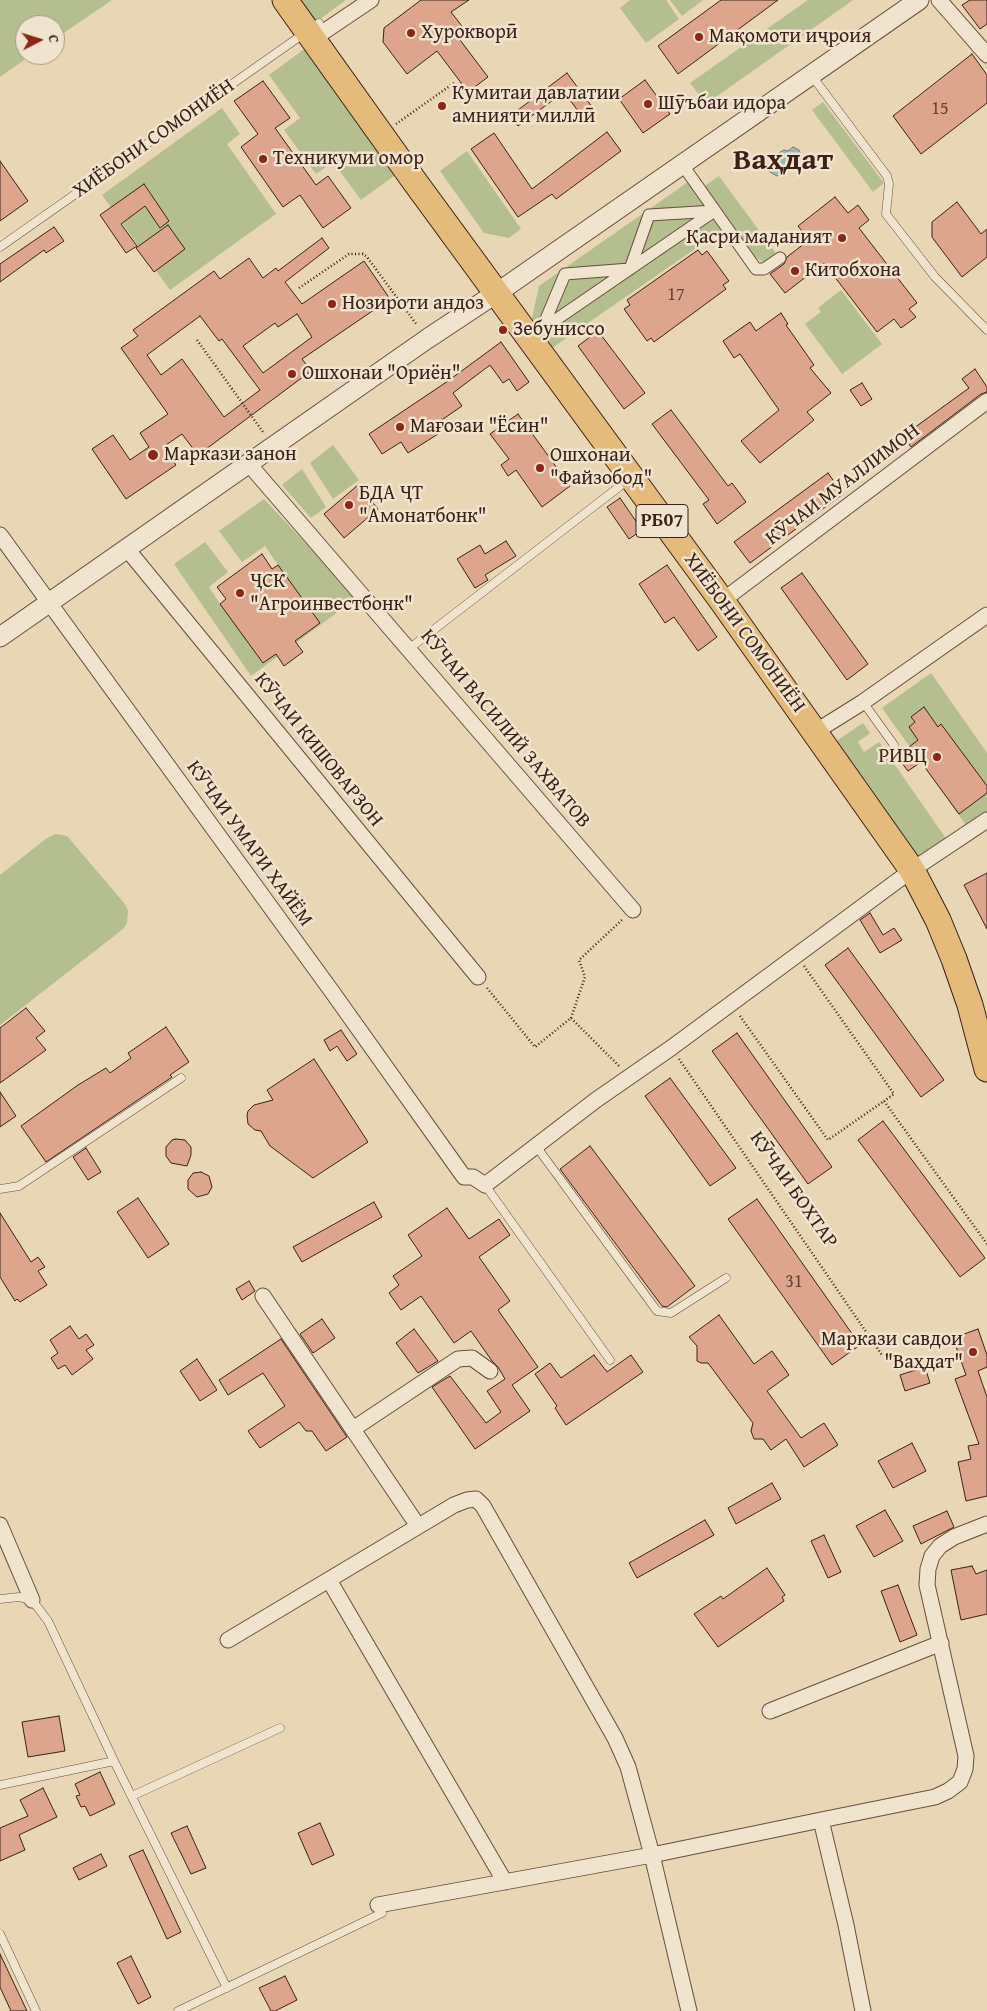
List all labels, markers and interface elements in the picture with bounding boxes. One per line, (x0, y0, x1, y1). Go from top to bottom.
north arrow (15, 15, 65, 65)
place label: Хурокворӣ (421, 21, 518, 45)
place label: Мақомоти иҷроия (709, 25, 871, 49)
marker: Хурокворӣ (405, 27, 417, 39)
marker: Мақомоти иҷроия (693, 31, 705, 43)
text: С (44, 34, 64, 44)
street label: ХИЁБОНИ СОМОНИЁН (69, 74, 239, 204)
place label: Кумитаи давлатии амнияти миллӣ (452, 82, 620, 129)
place label: Шӯъбаи идора (658, 92, 786, 116)
marker: Шӯъбаи идора (642, 98, 654, 110)
house number: 15 (931, 98, 949, 120)
marker: Кумитаи давлатии амнияти миллӣ (436, 100, 448, 112)
district label: Ваҳдат (733, 143, 833, 179)
place label: Техникуми омор (273, 147, 424, 171)
marker: Техникуми омор (257, 153, 269, 165)
place label: Қасри маданият (686, 226, 832, 250)
marker: Қасри маданият (836, 232, 848, 244)
place label: Китобхона (805, 259, 901, 283)
marker: Китобхона (789, 265, 801, 277)
house number: 17 (667, 284, 685, 306)
place label: Нозироти андоз (342, 292, 484, 316)
marker: Нозироти андоз (326, 298, 338, 310)
place label: Зебуниссо (513, 318, 605, 342)
marker: Зебуниссо (497, 324, 509, 336)
place label: Ошхонаи "Ориён" (302, 362, 460, 386)
marker: Ошхонаи "Ориён" (286, 368, 298, 380)
place label: Мағозаи "Ёсин" (410, 415, 548, 439)
street label: КӮЧАИ МУАЛЛИМОН (761, 419, 925, 551)
marker: Мағозаи "Ёсин" (394, 421, 406, 433)
place label: Маркази занон (164, 443, 297, 467)
place label: Ошхонаи "Файзобод" (550, 444, 652, 491)
marker: Маркази занон (146, 448, 160, 462)
marker: Ошхонаи "Файзобод" (534, 462, 546, 474)
place label: БДА ҶТ "Амонатбонк" (359, 482, 486, 529)
marker: БДА ҶТ "Амонатбонк" (343, 499, 355, 511)
road number: РБ07 (636, 504, 688, 538)
street label: ХИЁБОНИ СОМОНИЁН (678, 548, 810, 718)
place label: ҶСК "Агроинвестбонк" (250, 570, 413, 617)
marker: ҶСК "Агроинвестбонк" (234, 587, 246, 599)
street label: КӮЧАИ ВАСИЛИЙ ЗАХВАТОВ (415, 625, 595, 833)
street label: КӮЧАИ КИШОВАРЗОН (248, 668, 388, 832)
place label: РИВЦ (879, 745, 927, 769)
marker: РИВЦ (931, 751, 943, 763)
street label: КӮЧАИ УМАРИ ХАЙЁМ (181, 756, 317, 932)
street label: КӮЧАИ БОХТАР (744, 1127, 842, 1253)
house number: 31 (785, 1271, 803, 1293)
place label: Маркази савдои "Ваҳдат" (821, 1328, 963, 1375)
marker: Маркази савдои "Ваҳдат" (967, 1346, 979, 1358)

